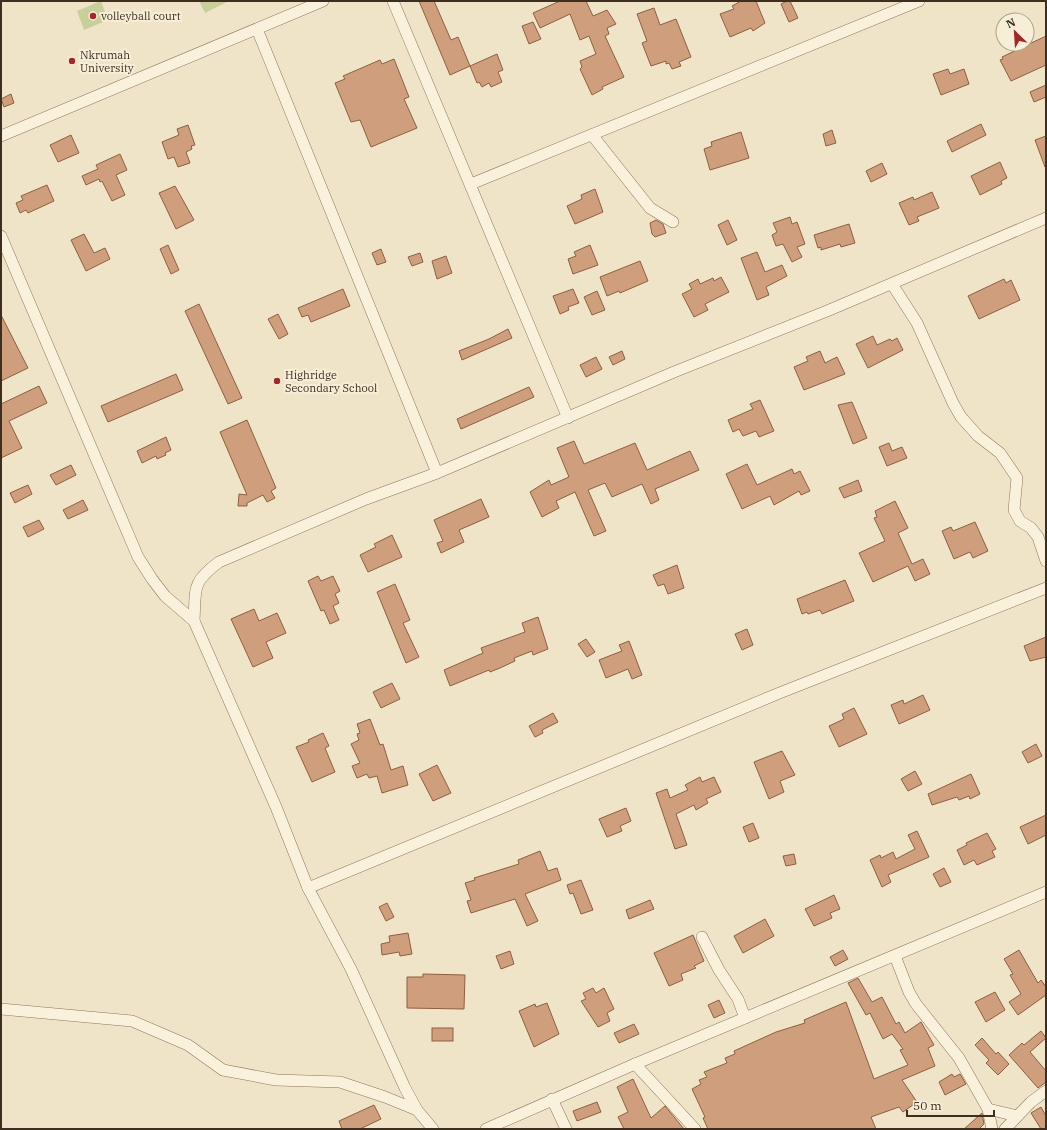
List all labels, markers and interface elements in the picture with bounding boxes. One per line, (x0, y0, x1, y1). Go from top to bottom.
place label: volleyball court (101, 9, 181, 23)
marker: volleyball court (88, 11, 98, 21)
north arrow (995, 12, 1035, 52)
text: N (1004, 15, 1018, 31)
place label: Nkrumah University (80, 48, 134, 75)
marker: Nkrumah University (67, 56, 77, 66)
place label: Highridge Secondary School (285, 368, 377, 395)
marker: Highridge Secondary School (272, 376, 282, 386)
scale bar (907, 1092, 994, 1118)
text: 50 m (913, 1098, 942, 1113)

